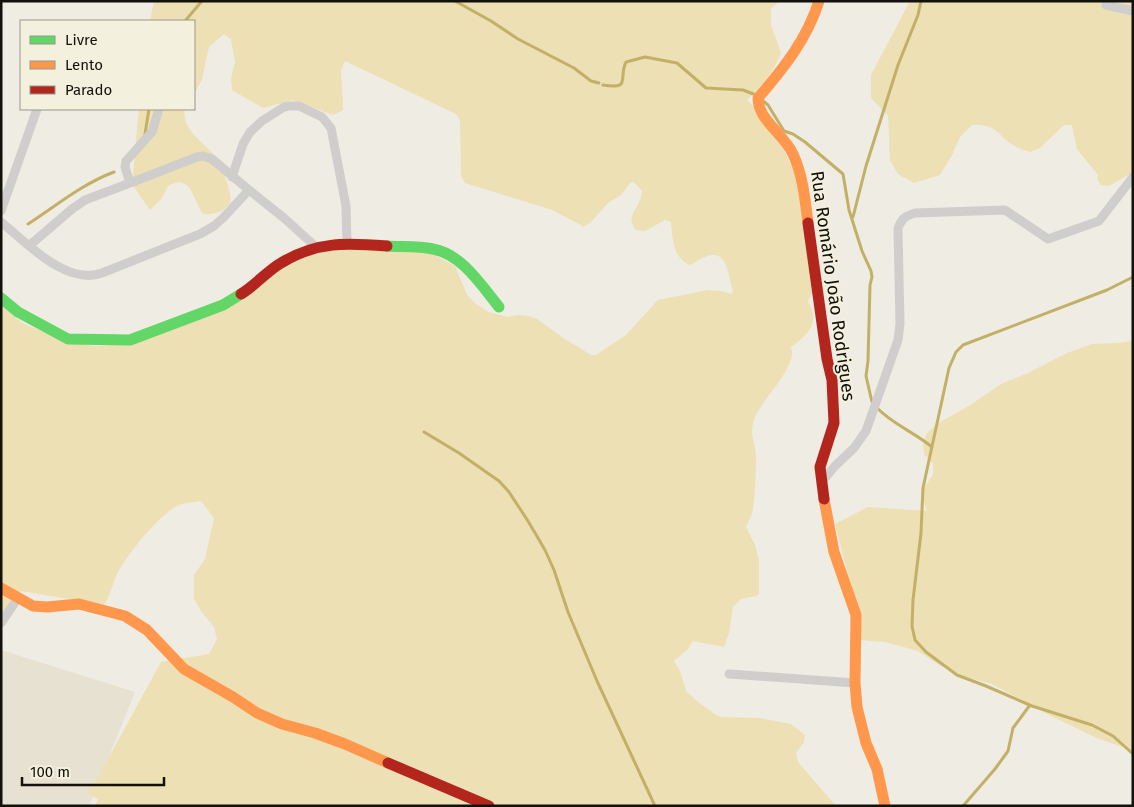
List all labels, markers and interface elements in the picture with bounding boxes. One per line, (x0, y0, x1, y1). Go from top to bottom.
legend (20, 20, 195, 110)
text: Livre (65, 31, 98, 49)
text: Lento (65, 56, 103, 74)
text: Parado (65, 81, 112, 99)
street label: Rua Romário João Rodrigues (806, 169, 860, 403)
scale bar (22, 754, 165, 786)
text: 100 m (30, 763, 70, 781)

